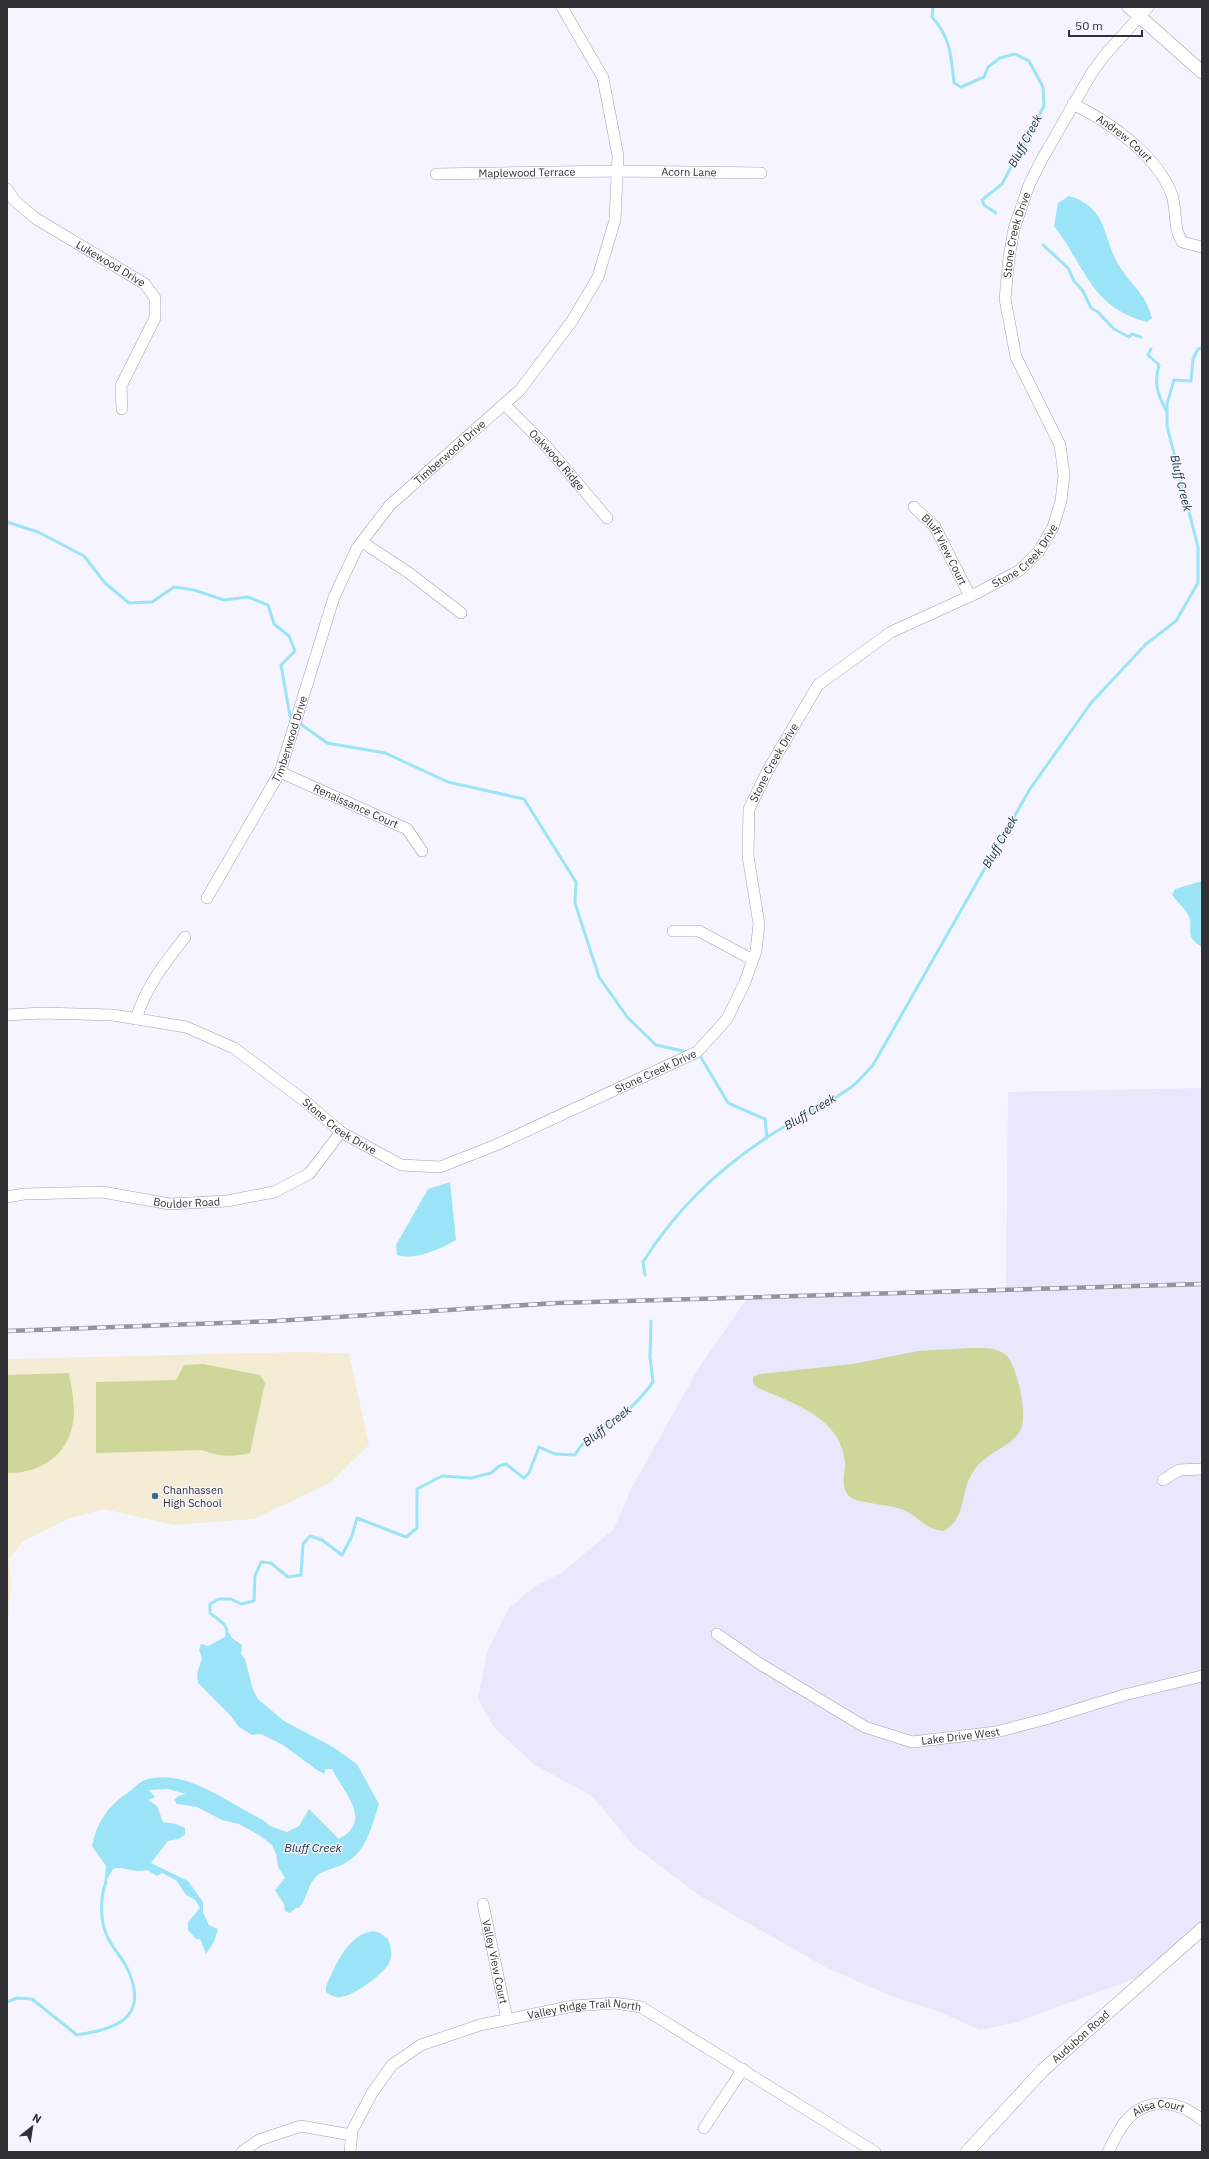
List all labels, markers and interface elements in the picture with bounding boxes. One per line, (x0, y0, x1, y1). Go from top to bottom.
scale bar (1069, 12, 1142, 38)
text: 50 m (1075, 18, 1103, 33)
water label: Bluff Creek (1004, 111, 1045, 170)
street label: Andrew Court (1094, 111, 1155, 165)
street label: Maplewood Terrace (478, 165, 576, 180)
street label: Acorn Lane (661, 165, 717, 179)
street label: Stone Creek Drive (1000, 190, 1033, 278)
street label: Lukewood Drive (73, 237, 148, 290)
street label: Timberwood Drive (411, 417, 488, 487)
street label: Oakwood Ridge (526, 426, 588, 493)
water label: Bluff Creek (1167, 453, 1196, 513)
street label: Bluff View Court (919, 511, 970, 587)
street label: Stone Creek Drive (989, 521, 1060, 591)
street label: Timberwood Drive (268, 694, 310, 785)
street label: Stone Creek Drive (746, 721, 801, 804)
street label: Renaissance Court (311, 781, 401, 831)
water label: Bluff Creek (979, 812, 1021, 870)
street label: Stone Creek Drive (613, 1046, 698, 1096)
water label: Bluff Creek (781, 1090, 839, 1133)
street label: Stone Creek Drive (299, 1095, 379, 1157)
street label: Boulder Road (152, 1194, 220, 1211)
water label: Bluff Creek (579, 1401, 635, 1449)
place label: Chanhassen High School (163, 1483, 223, 1510)
marker: Chanhassen High School (150, 1491, 160, 1501)
street label: Lake Drive West (921, 1724, 1001, 1748)
water label: Bluff Creek (284, 1840, 343, 1855)
street label: Valley View Court (479, 1918, 511, 2005)
street label: Valley Ridge Trail North (526, 1996, 642, 2022)
street label: Audubon Road (1049, 2007, 1112, 2066)
street label: Alisa Court (1129, 2097, 1187, 2119)
north arrow (12, 2107, 52, 2147)
text: N (30, 2110, 44, 2126)

